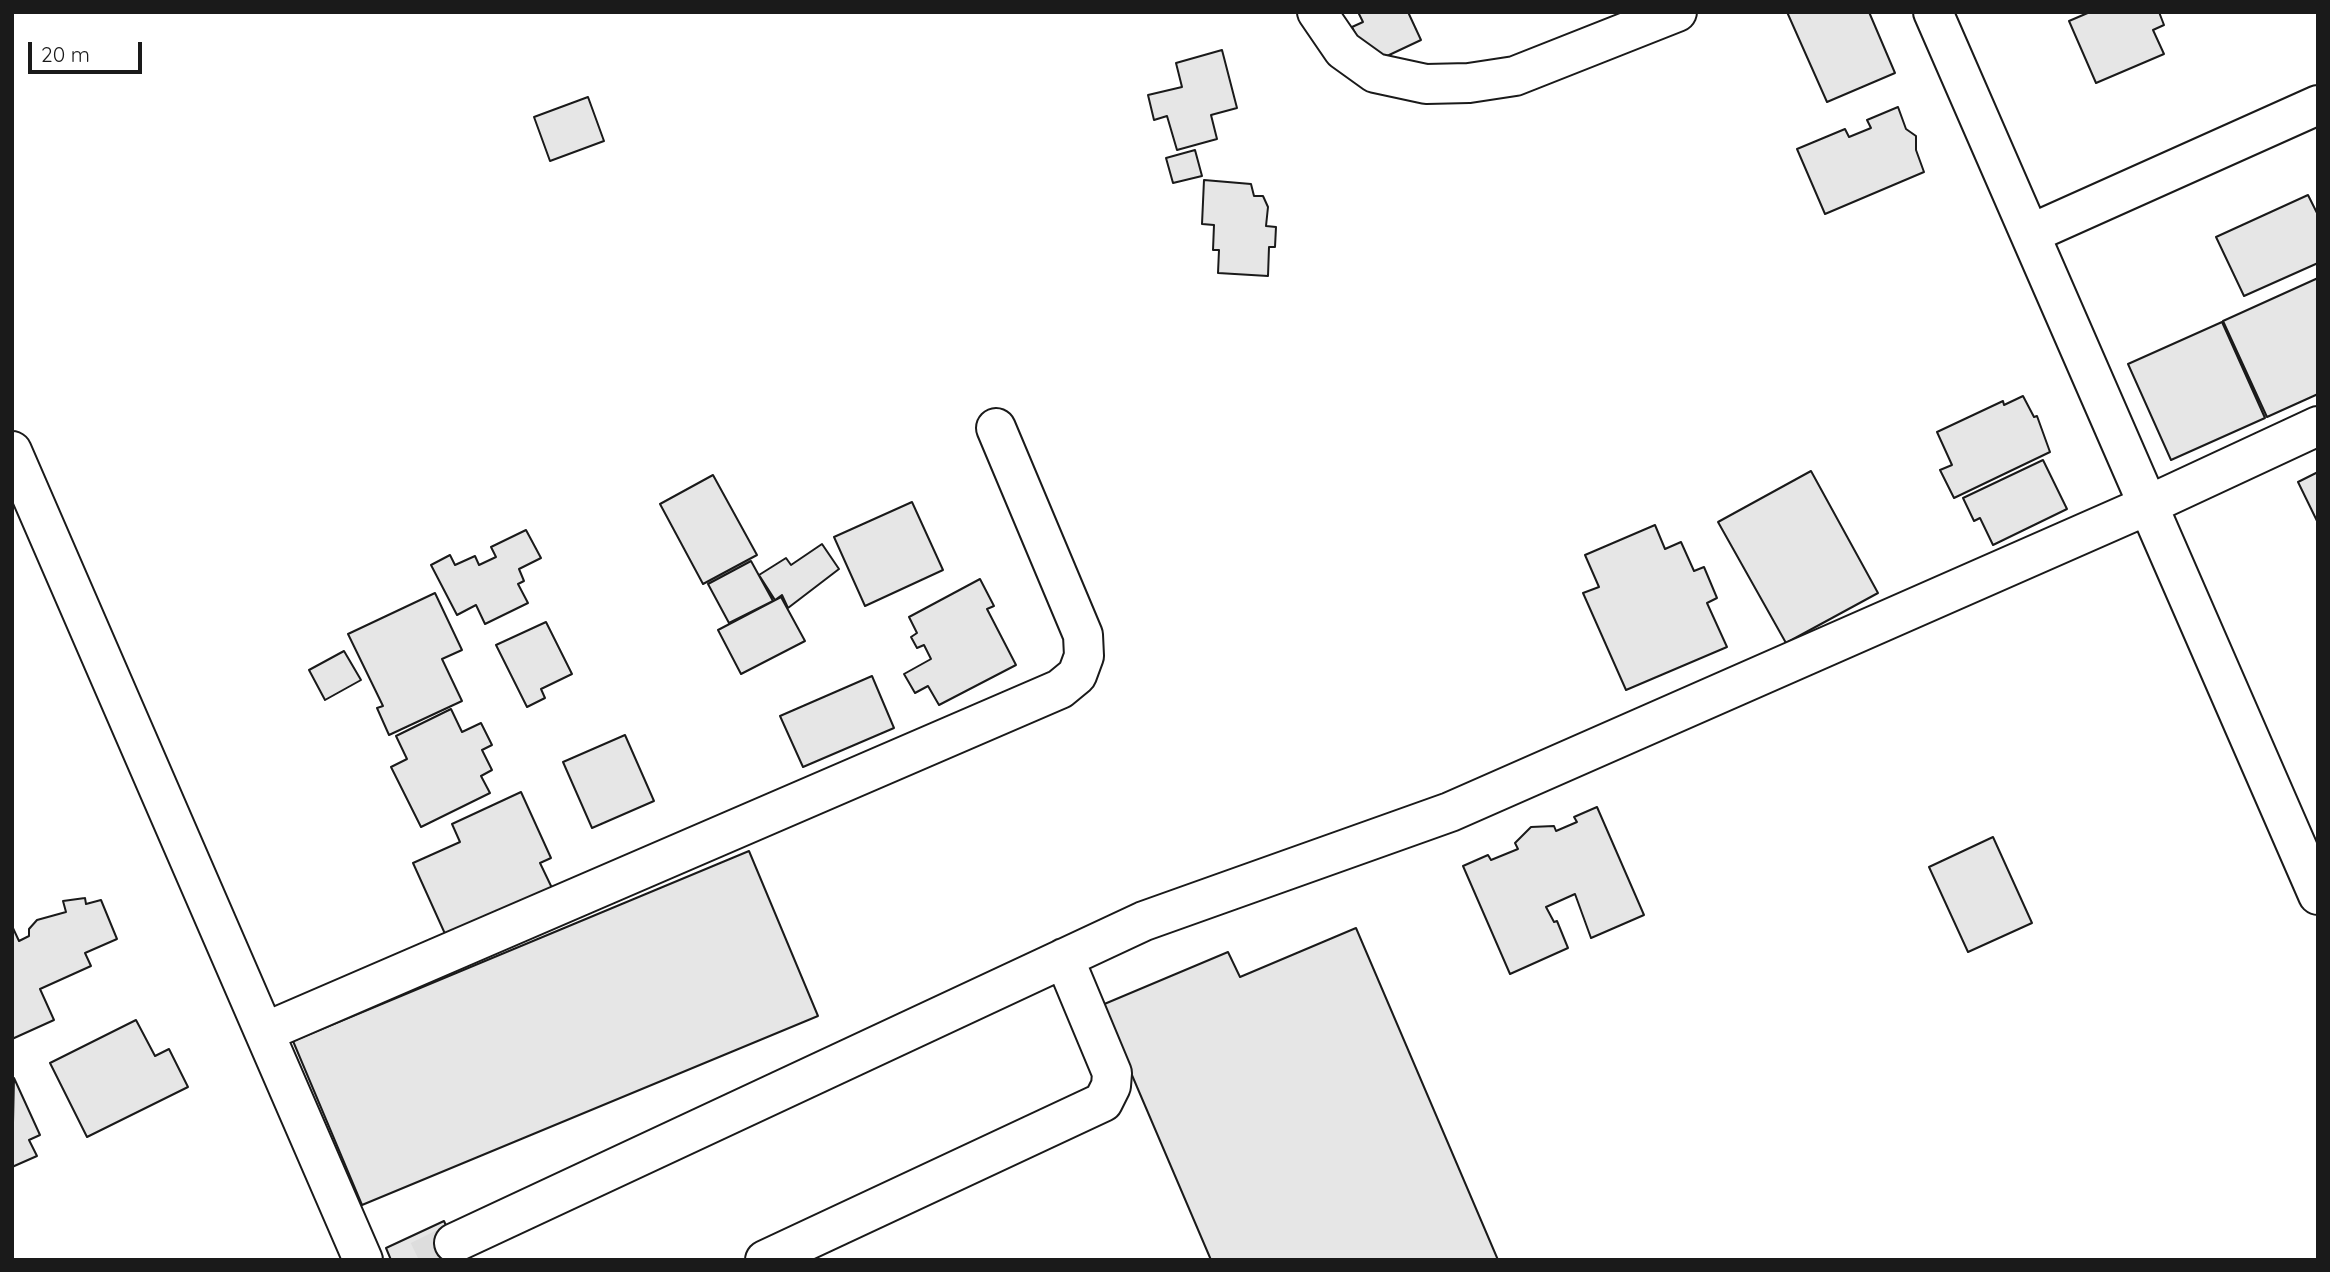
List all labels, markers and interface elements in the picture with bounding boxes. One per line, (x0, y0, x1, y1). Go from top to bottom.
scale bar (32, 28, 145, 72)
text: 20 m (41, 41, 90, 67)

